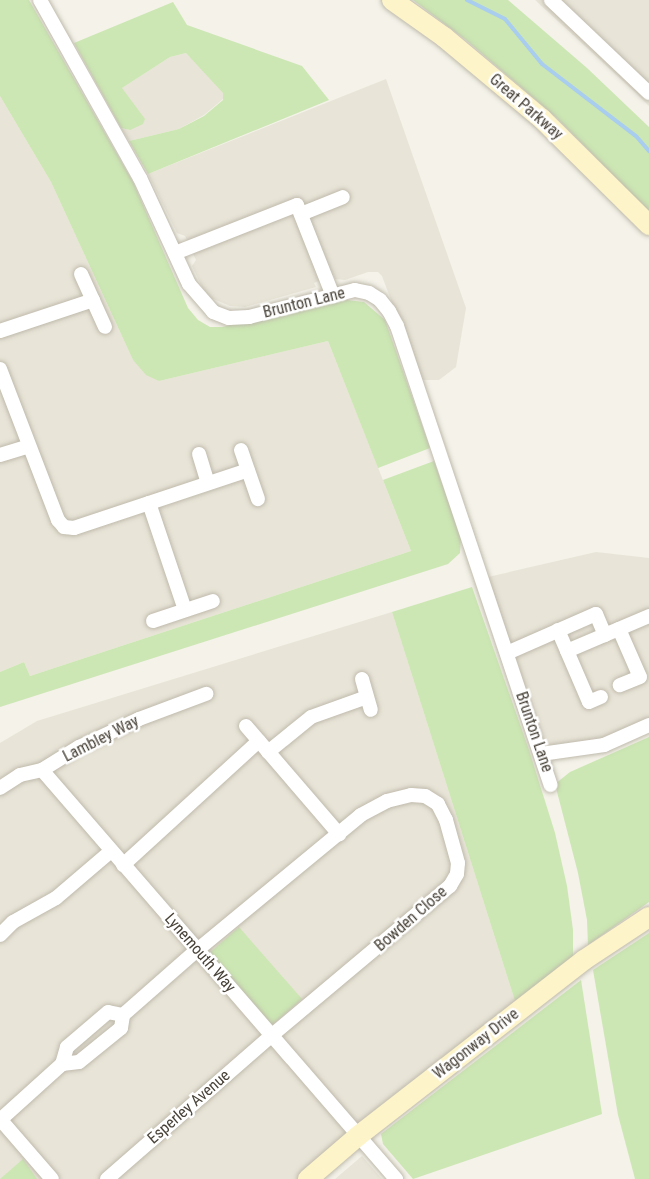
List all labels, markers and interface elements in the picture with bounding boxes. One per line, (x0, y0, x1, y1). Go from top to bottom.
street label: Great Parkway (485, 70, 567, 144)
street label: Brunton Lane (261, 284, 347, 322)
street label: Brunton Lane (511, 689, 557, 775)
street label: Lambley Way (60, 712, 142, 766)
street label: Bowden Close (371, 882, 451, 956)
street label: Lynemouth Way (160, 910, 240, 996)
street label: Wagonway Drive (429, 1005, 523, 1083)
street label: Esperley Avenue (144, 1066, 234, 1148)

